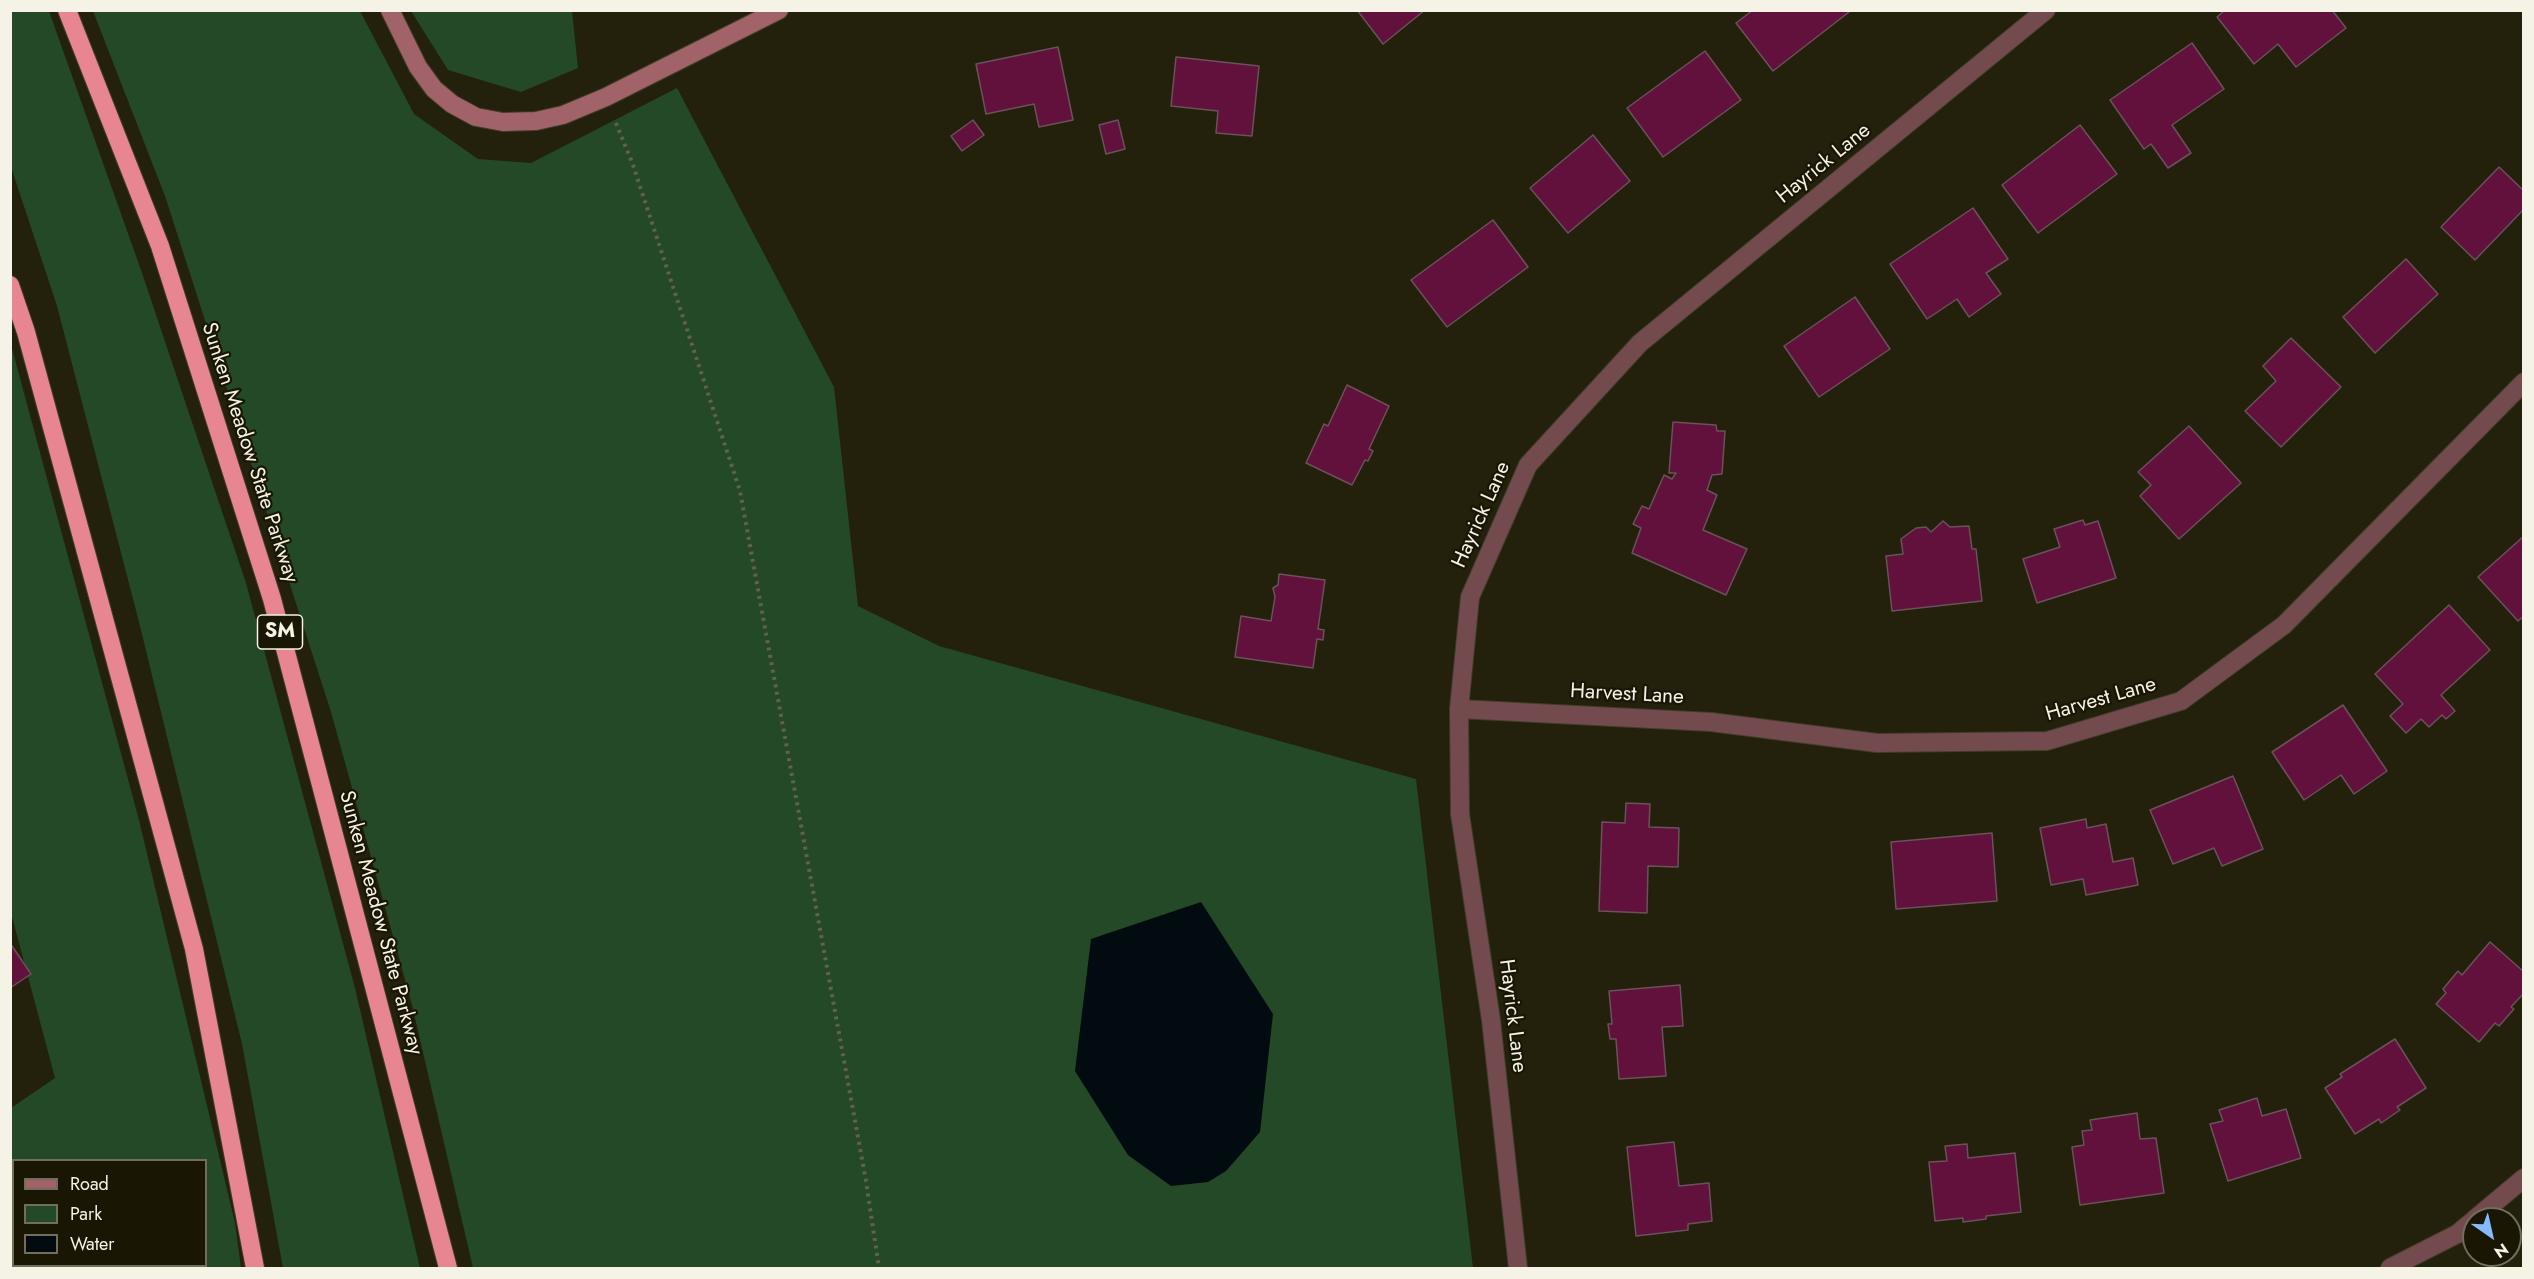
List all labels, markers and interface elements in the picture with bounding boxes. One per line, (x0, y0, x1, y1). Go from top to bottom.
street label: Hayrick Lane (1772, 118, 1876, 210)
street label: Sunken Meadow State Parkway (195, 320, 303, 586)
street label: Hayrick Lane (1447, 458, 1517, 572)
road number: SM (258, 615, 302, 649)
street label: Harvest Lane (2043, 672, 2159, 728)
street label: Harvest Lane (1569, 679, 1685, 711)
street label: Sunken Meadow State Parkway (333, 788, 427, 1058)
street label: Hayrick Lane (1493, 958, 1531, 1074)
legend (12, 1159, 207, 1267)
text: Road (70, 1171, 109, 1197)
text: Park (70, 1201, 102, 1227)
north arrow (2462, 1207, 2522, 1267)
text: Water (70, 1231, 114, 1257)
text: N (2490, 1238, 2513, 1264)

